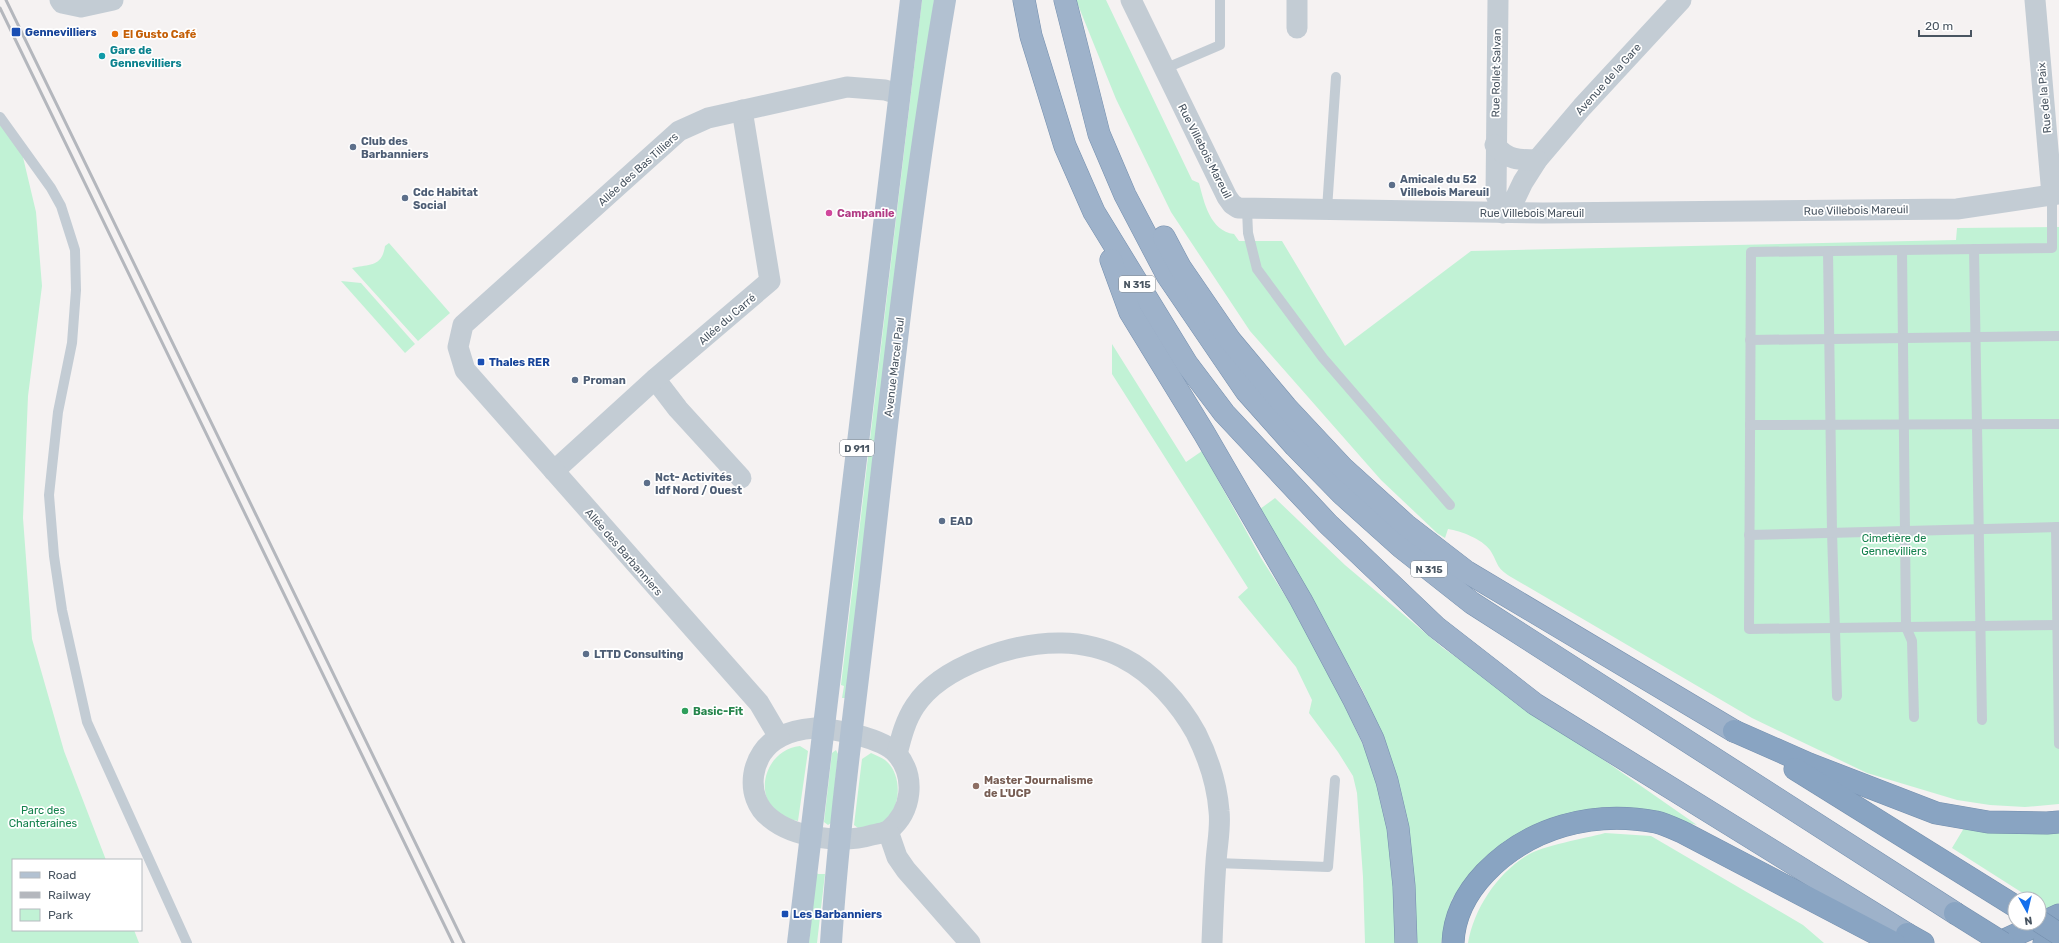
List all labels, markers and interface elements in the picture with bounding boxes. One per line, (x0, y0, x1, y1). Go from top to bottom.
scale bar (1919, 12, 1971, 38)
text: 20 m (1925, 19, 1953, 33)
marker: Gennevilliers (10, 26, 22, 38)
place label: Gennevilliers (25, 26, 97, 39)
place label: El Gusto Café (123, 28, 197, 41)
marker: El Gusto Café (110, 29, 120, 39)
street label: Rue Rollet Salvan (1489, 29, 1504, 118)
street label: Avenue de la Gare (1573, 41, 1644, 118)
place label: Gare de Gennevilliers (110, 44, 182, 70)
marker: Gare de Gennevilliers (97, 51, 107, 61)
street label: Rue de la Paix (2035, 62, 2054, 134)
street label: Rue Villebois Mareuil (1175, 102, 1234, 201)
street label: Allée des Bas Tilliers (596, 130, 681, 209)
place label: Club des Barbanniers (361, 135, 429, 161)
marker: Club des Barbanniers (348, 142, 358, 152)
place label: Amicale du 52 Villebois Mareuil (1400, 173, 1489, 199)
marker: Amicale du 52 Villebois Mareuil (1387, 180, 1397, 190)
place label: Cdc Habitat Social (413, 186, 478, 212)
marker: Cdc Habitat Social (400, 193, 410, 203)
street label: Rue Villebois Mareuil (1804, 203, 1908, 218)
place label: Campanile (837, 207, 895, 220)
street label: Rue Villebois Mareuil (1480, 207, 1584, 220)
marker: Campanile (824, 208, 834, 218)
road number: N 315 (1119, 276, 1155, 292)
street label: Allée du Carré (696, 291, 759, 348)
street label: Avenue Marcel Paul (882, 317, 907, 417)
place label: Thales RER (489, 356, 550, 369)
marker: Thales RER (476, 357, 486, 367)
place label: Proman (583, 374, 626, 387)
marker: Proman (570, 375, 580, 385)
road number: D 911 (840, 440, 874, 456)
place label: Nct- Activités Idf Nord / Ouest (655, 471, 742, 497)
marker: Nct- Activités Idf Nord / Ouest (642, 478, 652, 488)
street label: Allée des Barbanniers (582, 506, 665, 599)
place label: EAD (950, 515, 973, 528)
marker: EAD (937, 516, 947, 526)
park label: Cimetière de Gennevilliers (1861, 532, 1927, 558)
road number: N 315 (1411, 561, 1447, 577)
place label: LTTD Consulting (594, 648, 684, 661)
marker: LTTD Consulting (581, 649, 591, 659)
place label: Basic-Fit (693, 705, 743, 718)
marker: Basic-Fit (680, 706, 690, 716)
place label: Master Journalisme de L'UCP (984, 774, 1094, 800)
marker: Master Journalisme de L'UCP (971, 781, 981, 791)
park label: Parc des Chanteraines (9, 804, 78, 830)
legend (12, 859, 142, 931)
text: Road (48, 868, 76, 882)
text: Railway (48, 888, 91, 902)
north arrow (2007, 891, 2047, 931)
text: Park (48, 908, 74, 922)
place label: Les Barbanniers (793, 908, 882, 921)
marker: Les Barbanniers (780, 909, 790, 919)
text: N (2023, 913, 2033, 927)

